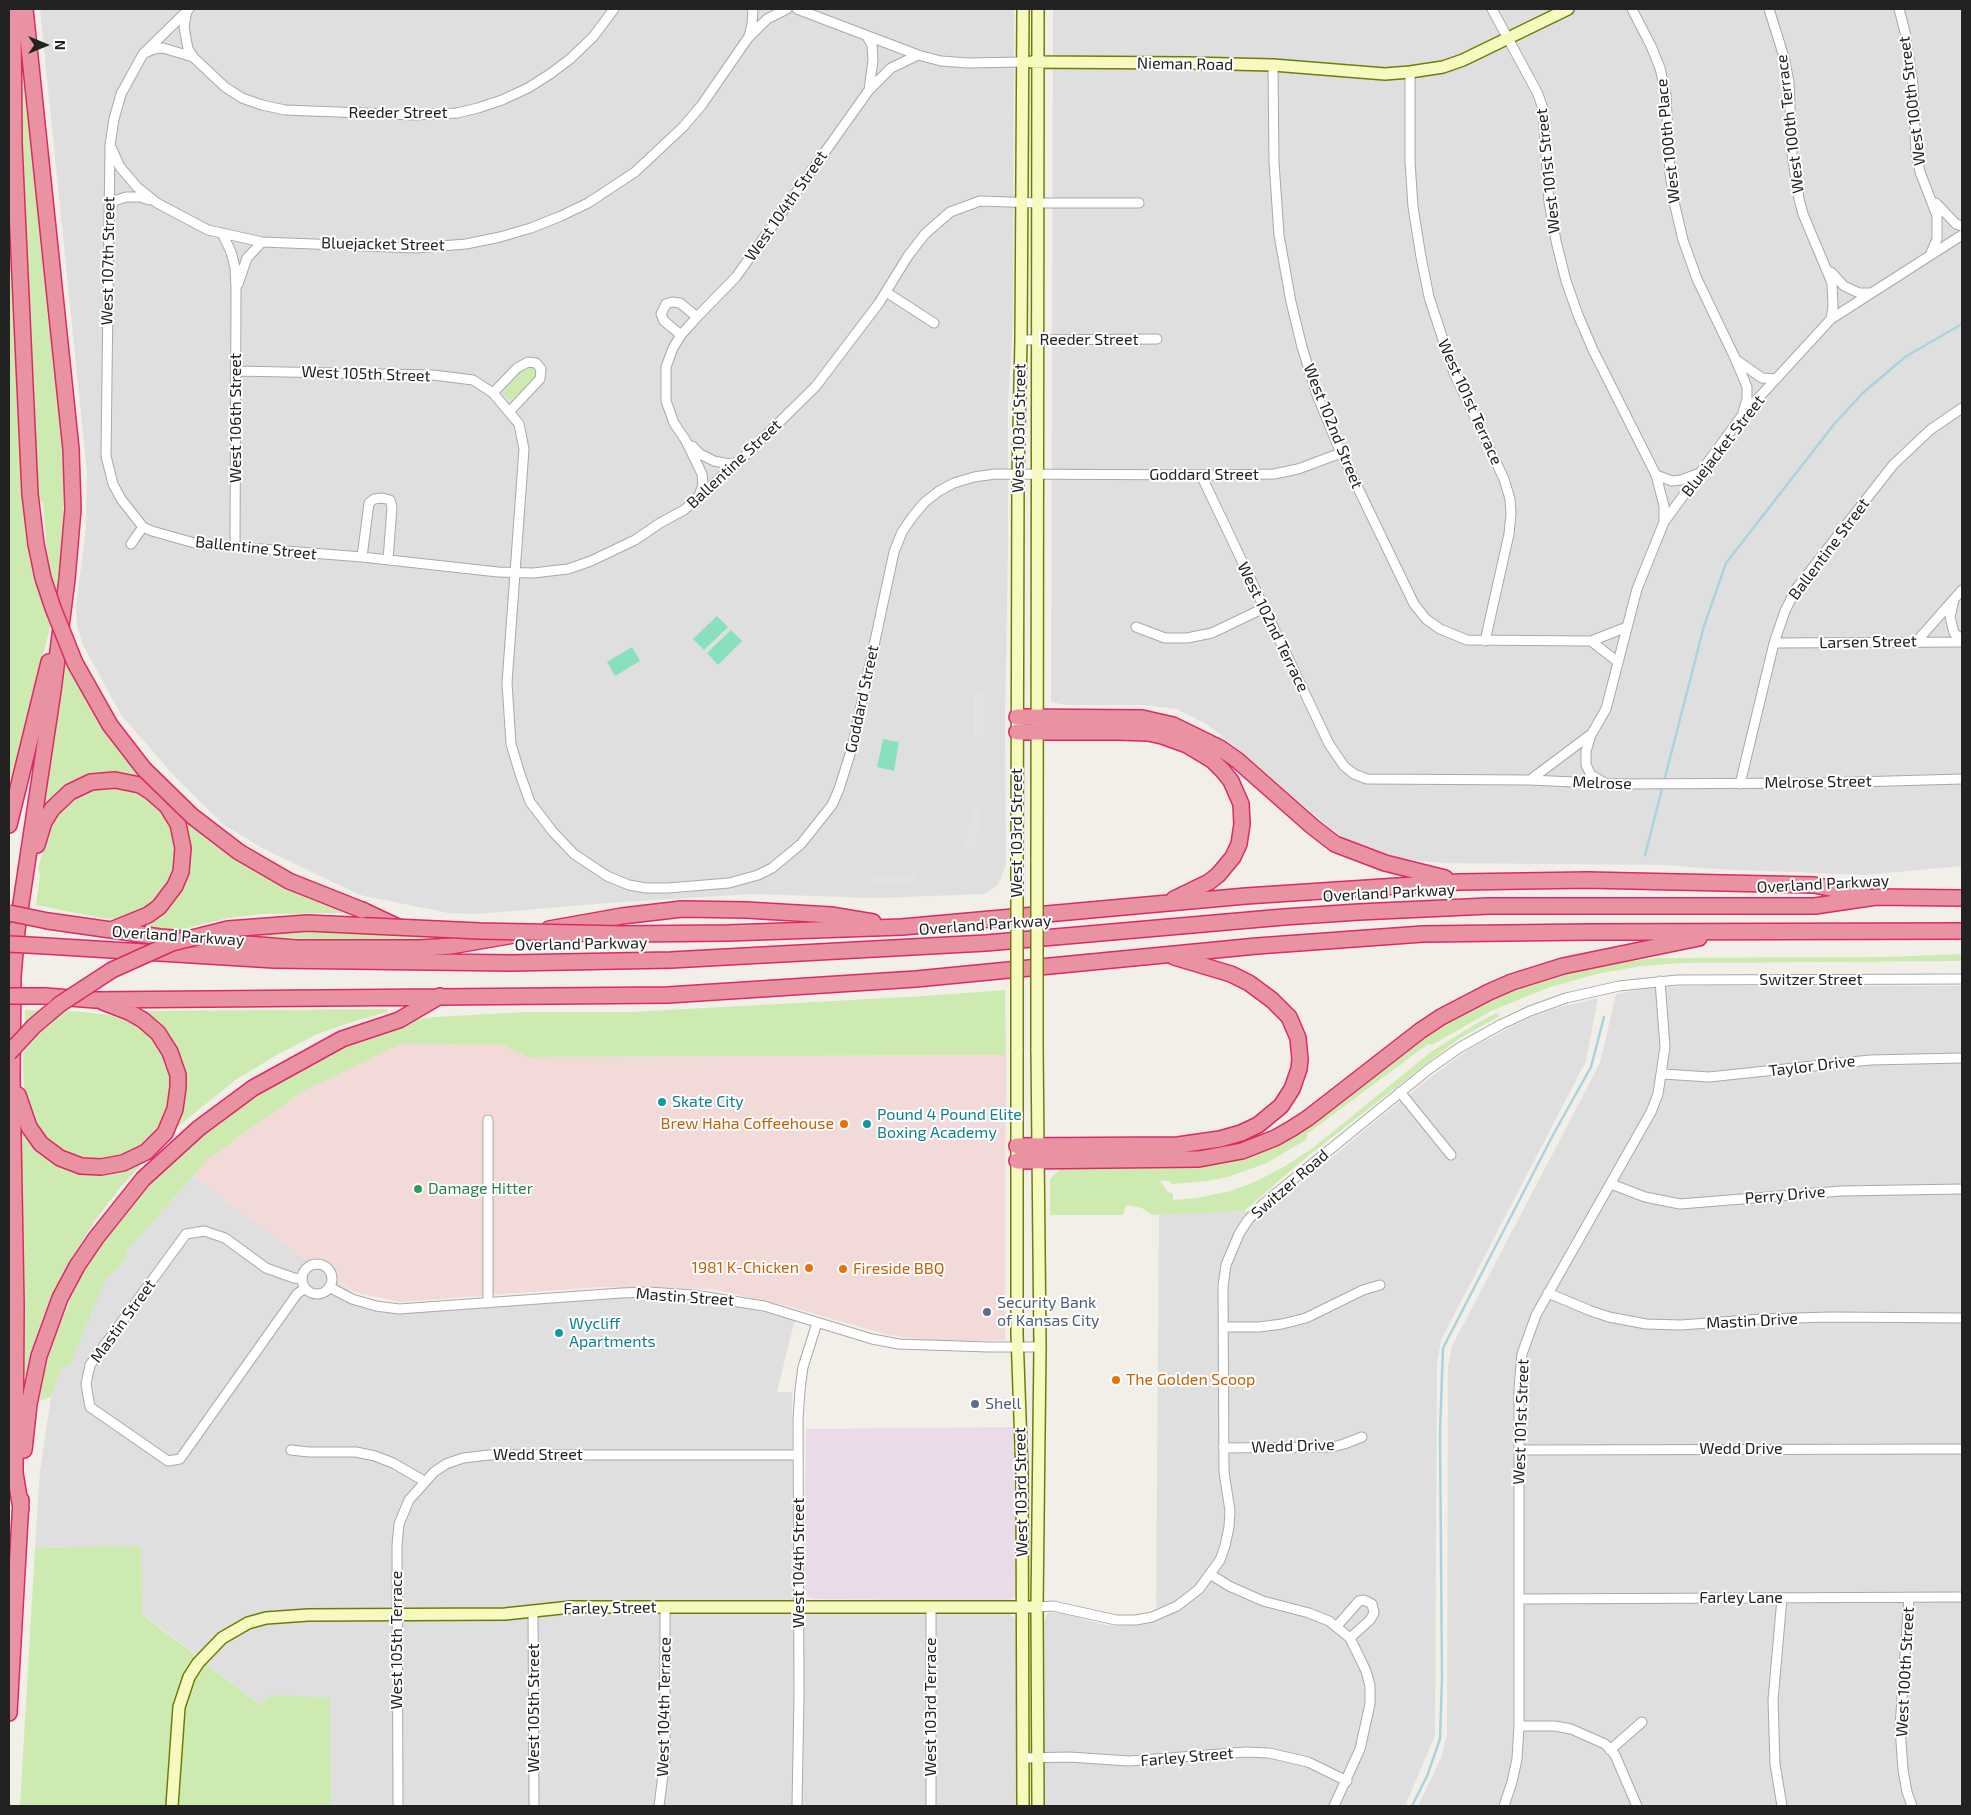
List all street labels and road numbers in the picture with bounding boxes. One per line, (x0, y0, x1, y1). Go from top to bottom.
street label: West 100th Street (1895, 35, 1929, 167)
street label: West 100th Terrace (1772, 53, 1808, 195)
street label: Nieman Road (1137, 54, 1233, 74)
street label: West 100th Place (1652, 78, 1684, 204)
street label: Reeder Street (348, 103, 448, 123)
street label: West 101st Street (1532, 107, 1564, 235)
street label: West 104th Street (741, 147, 831, 265)
street label: West 107th Street (97, 196, 119, 326)
street label: Bluejacket Street (321, 233, 445, 255)
street label: Reeder Street (1039, 330, 1139, 350)
street label: West 101st Terrace (1434, 336, 1506, 468)
street label: West 106th Street (226, 353, 246, 483)
street label: West 102nd Street (1299, 361, 1367, 491)
street label: West 105th Street (301, 362, 431, 386)
street label: West 103rd Street (1008, 363, 1030, 493)
street label: Bluejacket Street (1677, 391, 1769, 501)
street label: Ballentine Street (683, 415, 785, 513)
street label: Goddard Street (1149, 465, 1259, 485)
street label: Ballentine Street (1785, 494, 1873, 604)
street label: Ballentine Street (194, 532, 318, 564)
street label: West 102nd Terrace (1233, 559, 1313, 695)
street label: Larsen Street (1819, 632, 1917, 652)
street label: Goddard Street (841, 643, 883, 755)
street label: West 103rd Street (1007, 768, 1027, 898)
street label: Melrose Street (1764, 771, 1872, 793)
street label: Melrose (1572, 772, 1632, 794)
street label: Overland Parkway (1756, 871, 1890, 897)
street label: Overland Parkway (1322, 880, 1456, 906)
street label: Overland Parkway (918, 911, 1052, 939)
street label: Overland Parkway (111, 922, 245, 950)
street label: Overland Parkway (514, 933, 648, 955)
street label: Switzer Street (1759, 970, 1863, 990)
street label: Taylor Drive (1768, 1051, 1856, 1081)
street label: Switzer Road (1248, 1145, 1332, 1223)
street label: Perry Drive (1744, 1182, 1826, 1208)
street label: Mastin Street (86, 1276, 160, 1366)
street label: Mastin Street (635, 1284, 735, 1310)
street label: Mastin Drive (1706, 1309, 1798, 1333)
street label: West 101st Street (1509, 1359, 1533, 1485)
street label: West 103rd Street (1010, 1427, 1032, 1557)
street label: Wedd Drive (1251, 1435, 1335, 1457)
street label: Wedd Drive (1699, 1439, 1783, 1459)
street label: Wedd Street (493, 1445, 583, 1465)
street label: West 104th Street (789, 1498, 809, 1628)
street label: West 105th Terrace (387, 1571, 407, 1709)
street label: Farley Lane (1699, 1588, 1783, 1608)
street label: Farley Street (563, 1598, 657, 1618)
street label: West 100th Street (1892, 1606, 1918, 1738)
street label: West 104th Terrace (653, 1637, 675, 1777)
street label: West 103rd Terrace (921, 1637, 941, 1777)
street label: West 105th Street (524, 1643, 544, 1773)
street label: Farley Street (1140, 1743, 1234, 1771)

